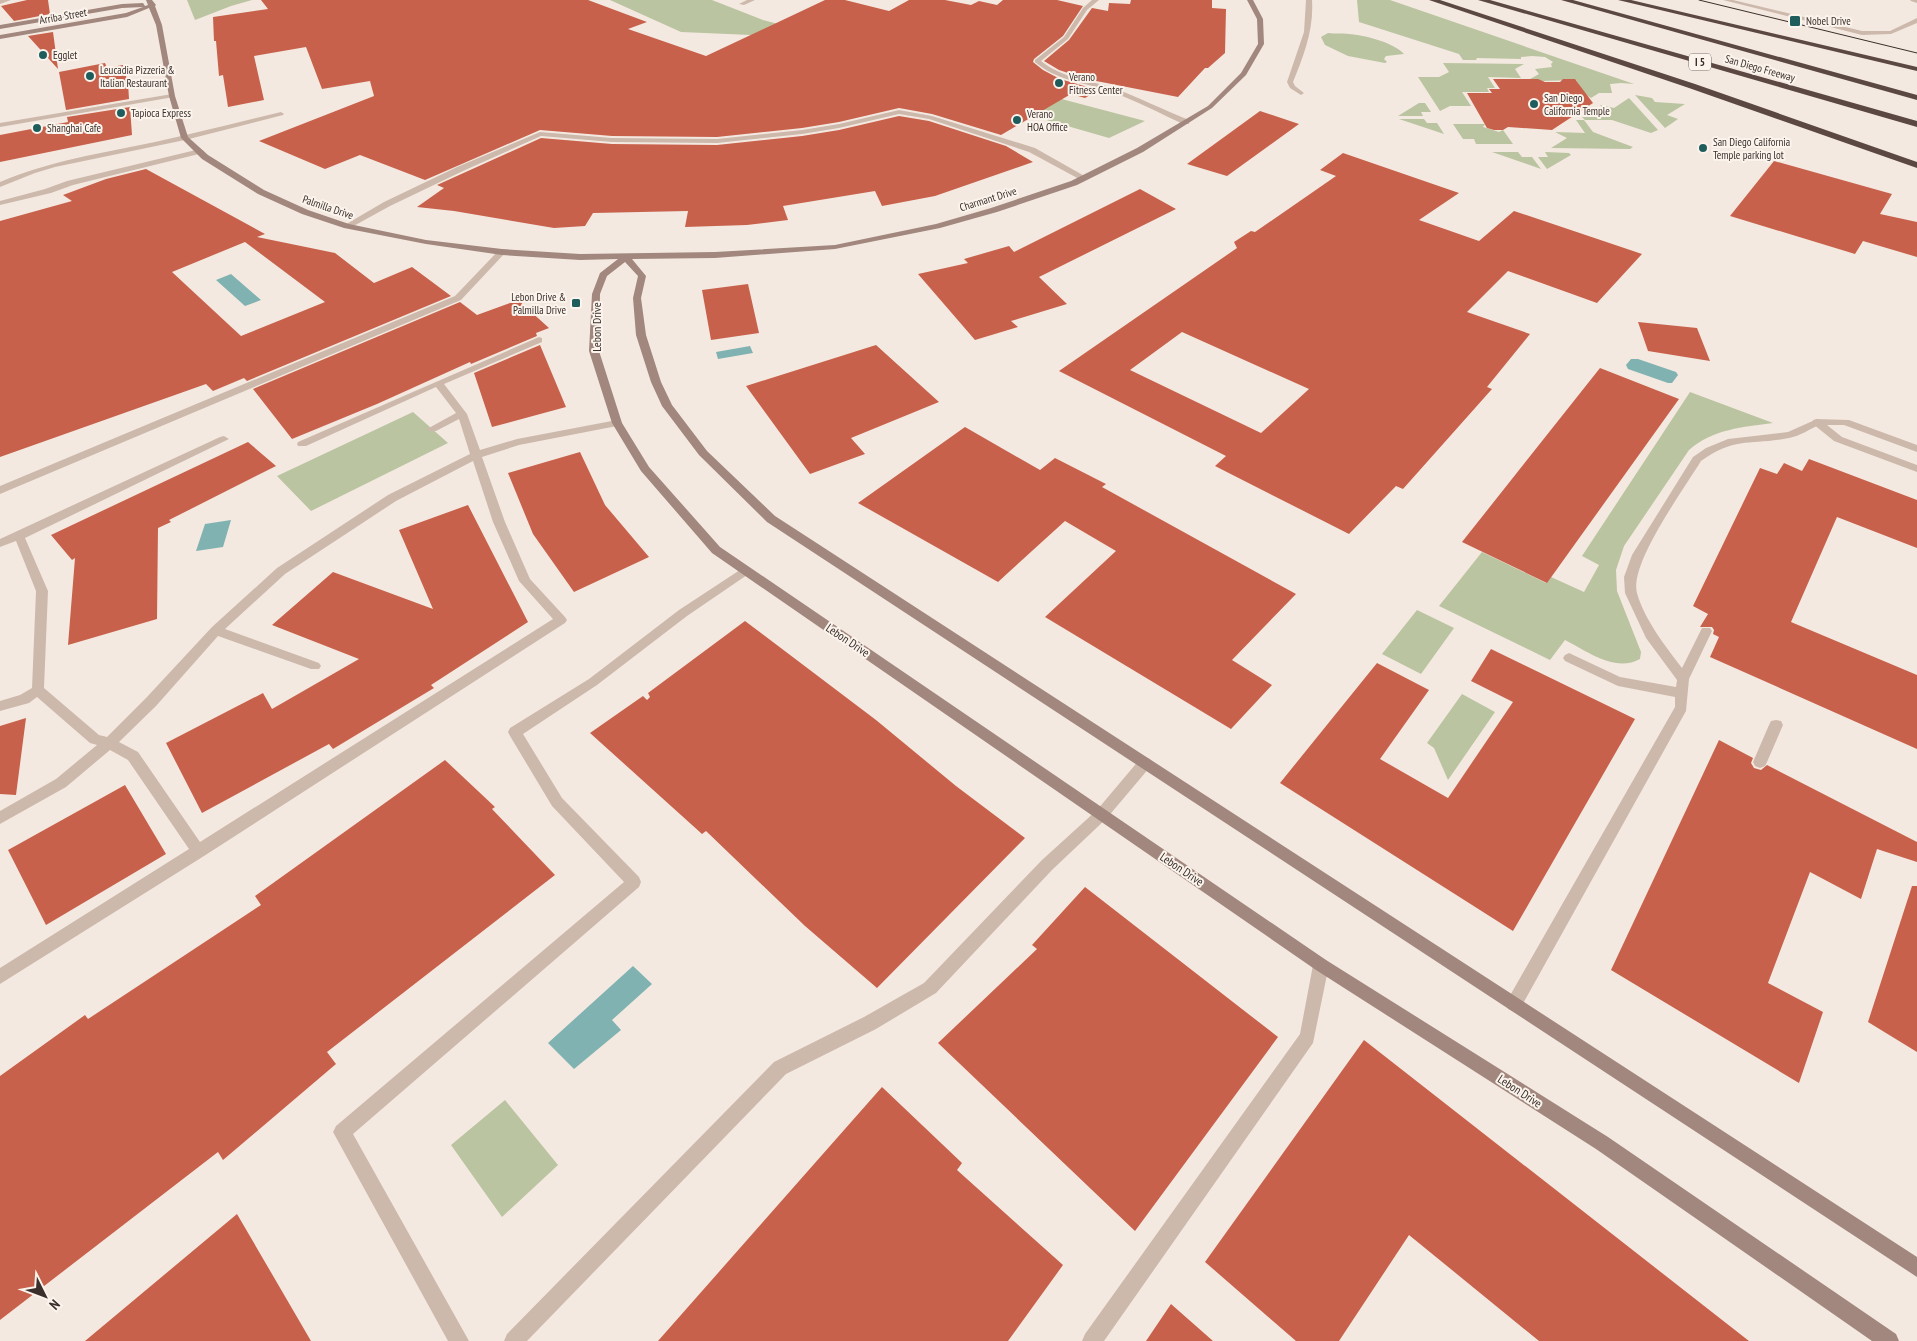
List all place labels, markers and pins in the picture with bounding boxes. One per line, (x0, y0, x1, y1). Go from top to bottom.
marker: Nobel Drive (1788, 14, 1802, 28)
place label: Nobel Drive (1806, 14, 1851, 28)
place label: Egglet (53, 48, 77, 62)
marker: Egglet (37, 49, 49, 61)
place label: Leucadia Pizzeria & Italian Restaurant (100, 63, 175, 90)
marker: Leucadia Pizzeria & Italian Restaurant (84, 70, 96, 82)
place label: Verano Fitness Center (1068, 70, 1123, 97)
marker: Verano Fitness Center (1053, 77, 1065, 89)
place label: San Diego California Temple (1544, 91, 1610, 118)
marker: San Diego California Temple (1528, 98, 1540, 110)
place label: Tapioca Express (131, 106, 191, 120)
marker: Tapioca Express (115, 107, 127, 119)
place label: Verano HOA Office (1026, 107, 1068, 134)
marker: Verano HOA Office (1011, 114, 1023, 126)
place label: Shanghai Cafe (47, 121, 102, 135)
marker: Shanghai Cafe (31, 122, 43, 134)
place label: San Diego California Temple parking lot (1713, 135, 1790, 162)
marker: San Diego California Temple parking lot (1697, 142, 1709, 154)
place label: Lebon Drive & Palmilla Drive (511, 290, 566, 317)
marker: Lebon Drive & Palmilla Drive (570, 297, 582, 309)

